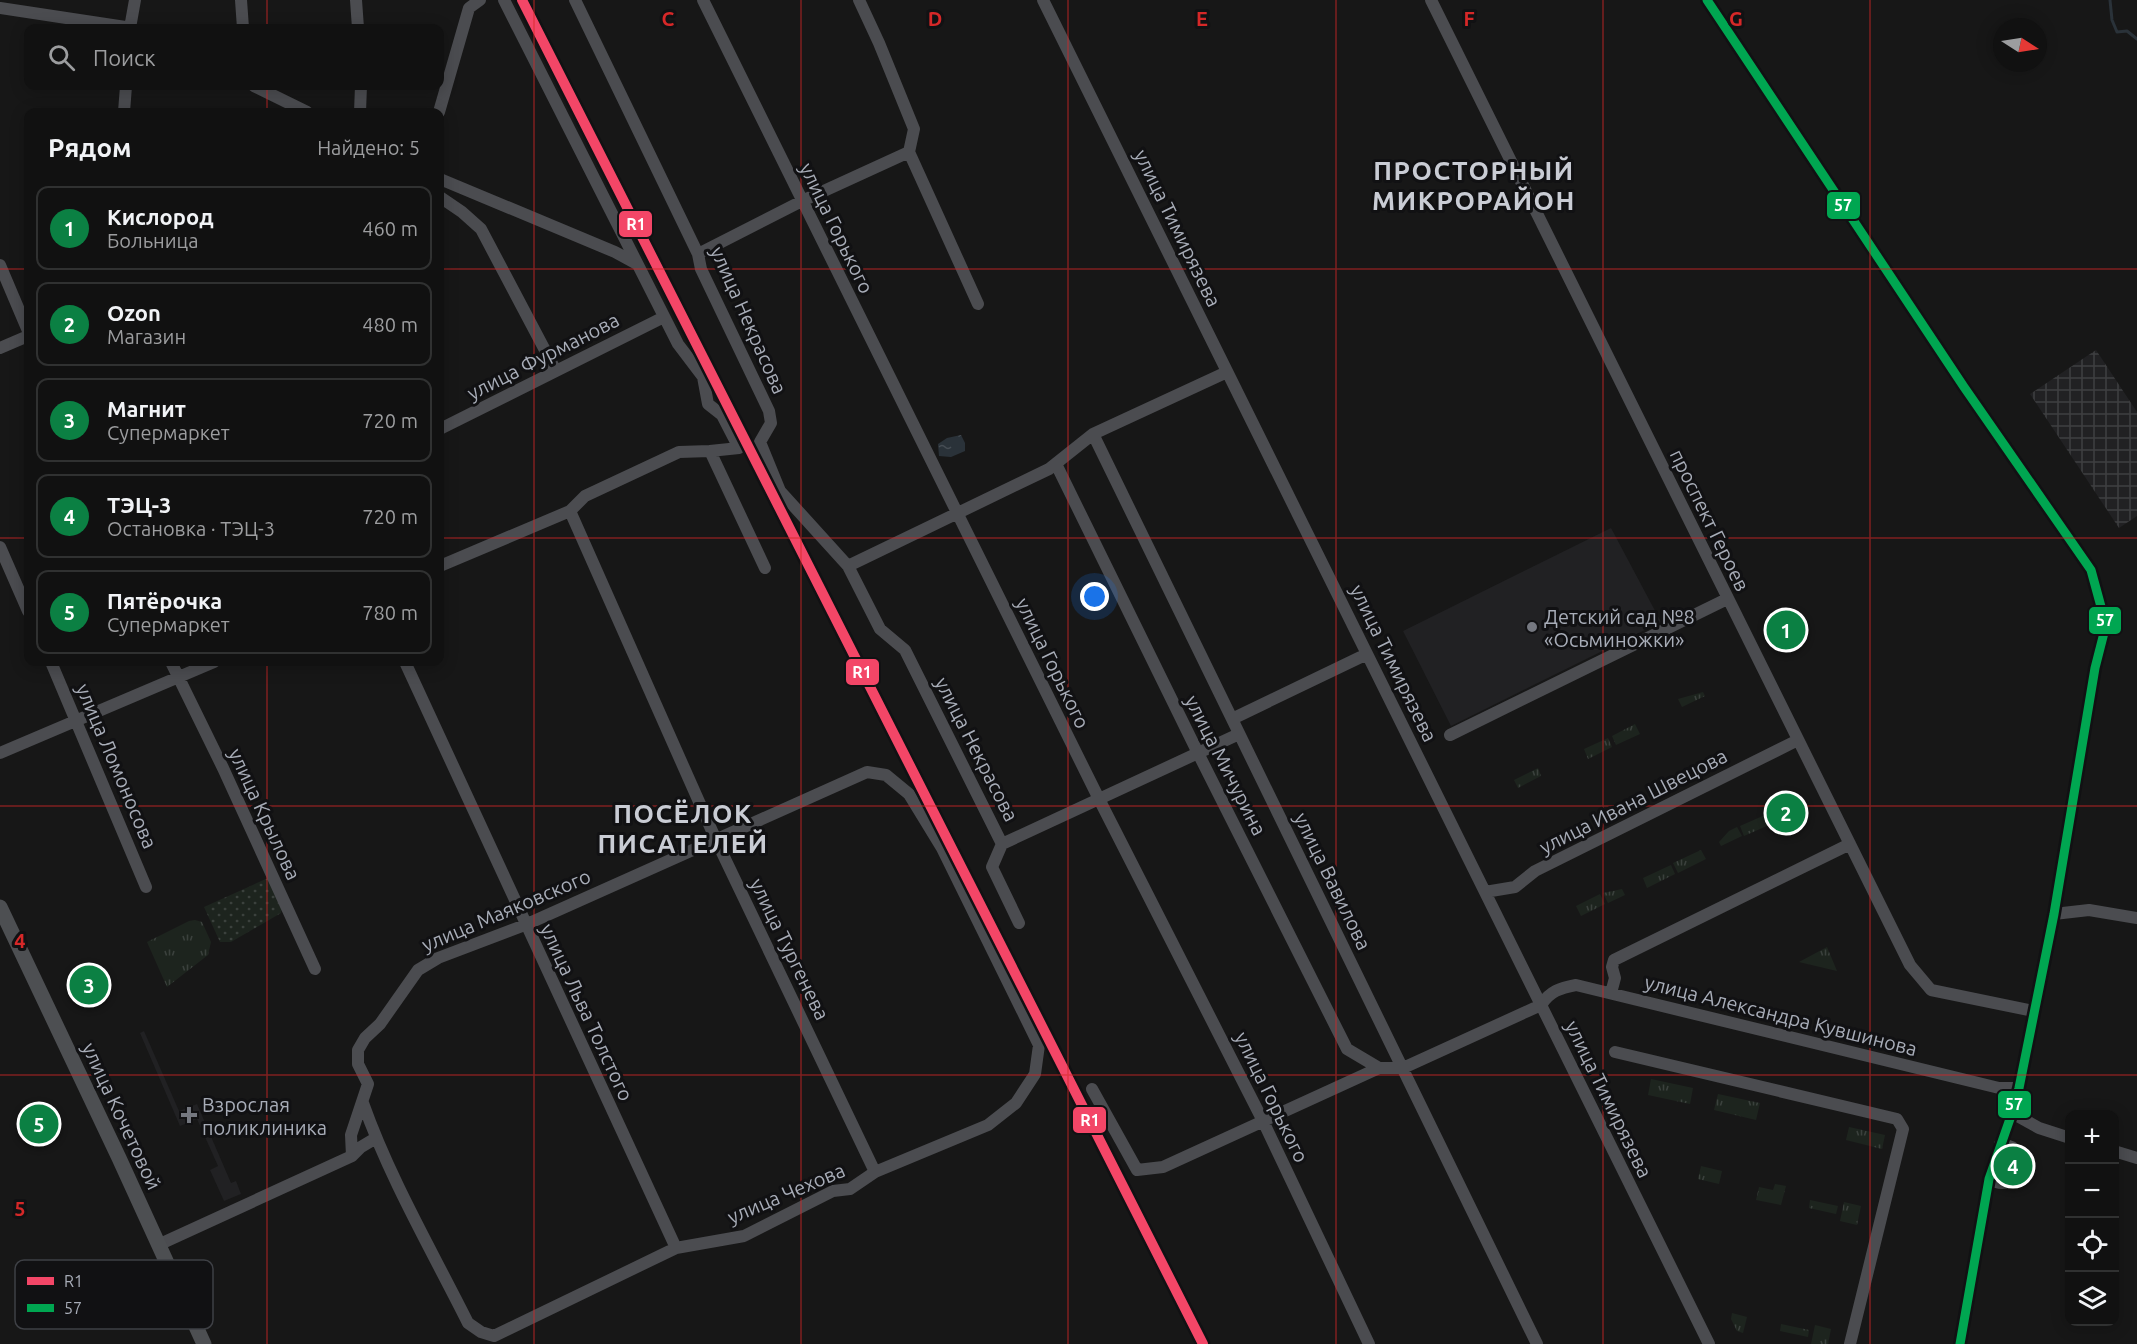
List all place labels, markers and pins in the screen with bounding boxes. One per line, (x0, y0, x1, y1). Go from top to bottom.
place label: Детский сад №8 «Осьминожки» (1544, 605, 1695, 651)
pin: 1 (1766, 608, 1806, 652)
marker: Детский сад №8 «Осьминожки» (1525, 620, 1539, 634)
pin: 2 (1766, 790, 1806, 836)
pin: 3 (70, 962, 109, 1008)
place label: Взрослая поликлиника (202, 1093, 327, 1139)
pin: 5 (20, 1102, 58, 1146)
marker: Взрослая поликлиника (180, 1106, 198, 1124)
pin: 4 (1994, 1144, 2032, 1188)

